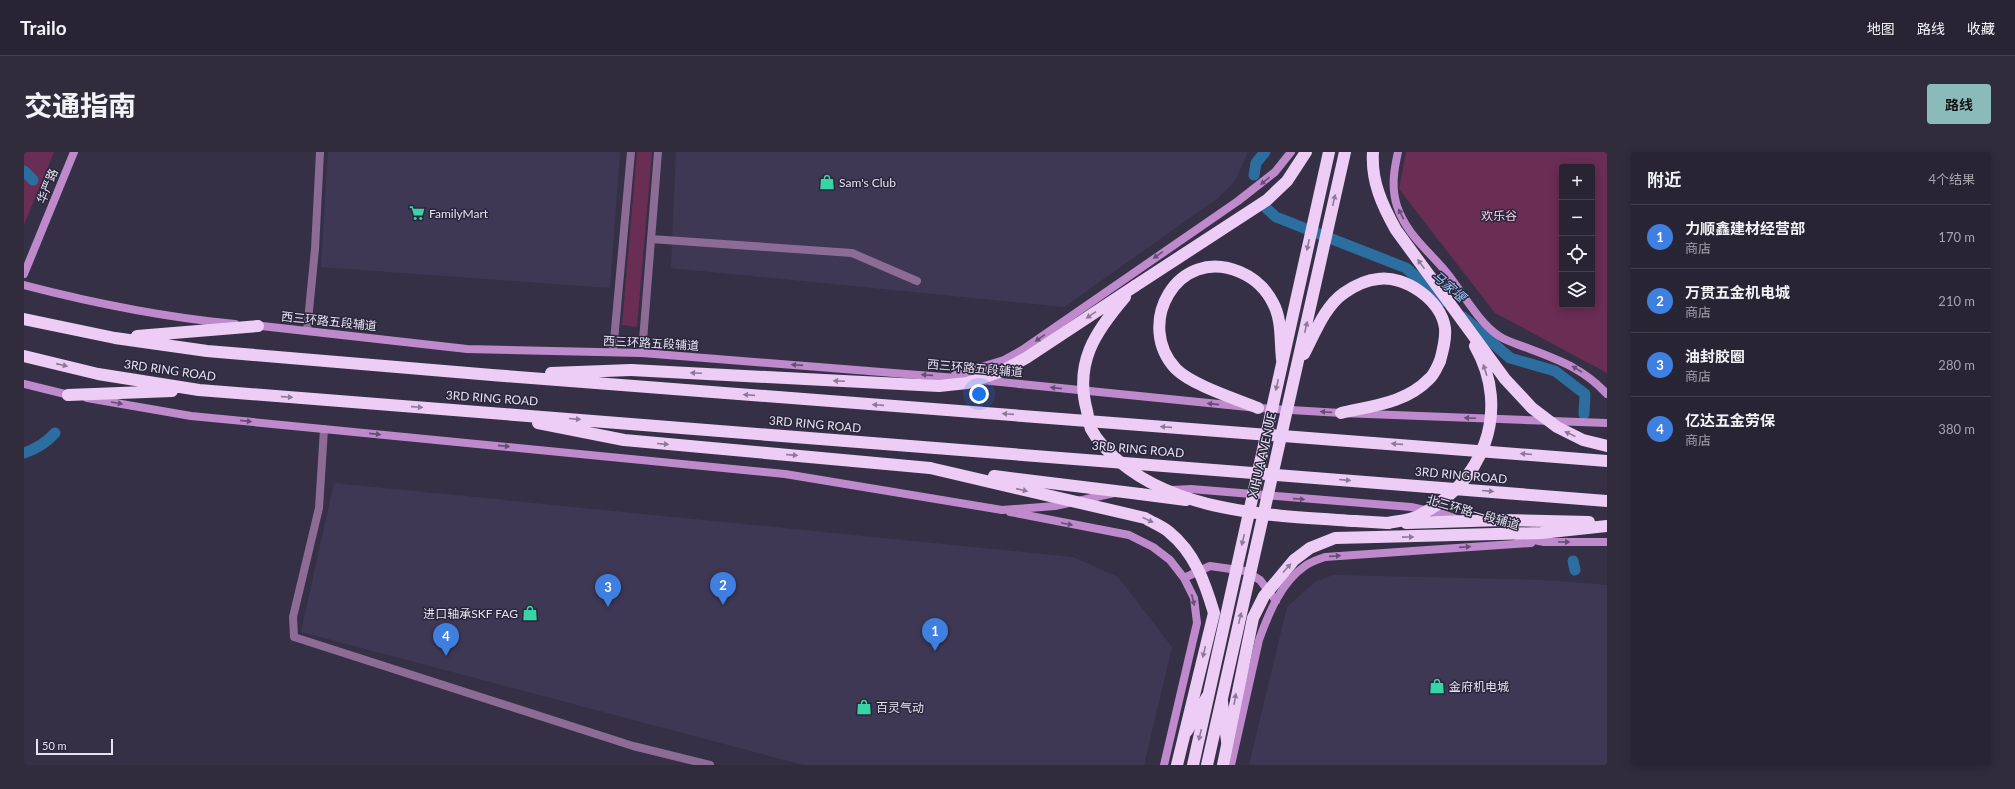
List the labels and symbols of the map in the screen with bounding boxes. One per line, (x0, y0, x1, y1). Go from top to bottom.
street label: 华严路 (33, 166, 61, 206)
shop icon: Sam's Club (818, 173, 836, 191)
place label: Sam's Club (839, 175, 896, 190)
one-way arrow (1259, 176, 1270, 185)
one-way arrow (1332, 194, 1338, 206)
supermarket icon: FamilyMart (408, 204, 426, 222)
place label: FamilyMart (429, 206, 489, 221)
park label: 欢乐谷 (1481, 208, 1517, 223)
one-way arrow (1398, 209, 1404, 220)
one-way arrow (1305, 239, 1311, 251)
one-way arrow (1153, 251, 1164, 259)
one-way arrow (1417, 259, 1425, 270)
water label: 马家堰 (1429, 267, 1470, 306)
street label: 西三环路五段辅道 (280, 309, 378, 333)
one-way arrow (1086, 311, 1096, 319)
one-way arrow (1303, 321, 1309, 333)
street label: 西三环路五段辅道 (603, 333, 699, 353)
one-way arrow (1035, 334, 1045, 342)
street label: 3RD RING ROAD (123, 356, 217, 384)
street label: 西三环路五段辅道 (927, 356, 1023, 380)
one-way arrow (56, 362, 68, 368)
one-way arrow (791, 362, 803, 369)
one-way arrow (1481, 364, 1487, 376)
one-way arrow (1571, 365, 1583, 372)
one-way arrow (689, 370, 702, 376)
one-way arrow (921, 372, 933, 379)
one-way arrow (833, 377, 845, 384)
one-way arrow (1274, 379, 1280, 392)
your location (969, 384, 989, 404)
one-way arrow (1050, 384, 1062, 391)
street label: 3RD RING ROAD (445, 387, 539, 409)
one-way arrow (743, 391, 755, 398)
one-way arrow (281, 393, 293, 400)
one-way arrow (111, 400, 123, 406)
one-way arrow (1207, 400, 1219, 407)
one-way arrow (872, 401, 884, 408)
one-way arrow (411, 403, 423, 410)
one-way arrow (1320, 409, 1332, 416)
one-way arrow (1002, 411, 1014, 418)
street label: XIHUA AVENUE (1245, 411, 1279, 499)
street label: 3RD RING ROAD (768, 412, 862, 436)
one-way arrow (568, 415, 581, 422)
one-way arrow (1463, 415, 1476, 421)
one-way arrow (240, 418, 252, 425)
one-way arrow (1160, 423, 1172, 430)
one-way arrow (369, 431, 381, 437)
one-way arrow (1564, 431, 1576, 437)
street label: 3RD RING ROAD (1091, 437, 1185, 461)
one-way arrow (657, 440, 669, 447)
one-way arrow (1391, 441, 1403, 448)
one-way arrow (498, 443, 511, 450)
one-way arrow (1520, 451, 1532, 458)
one-way arrow (786, 452, 798, 459)
street label: 3RD RING ROAD (1414, 463, 1508, 487)
one-way arrow (1339, 476, 1351, 483)
one-way arrow (1016, 487, 1028, 493)
one-way arrow (1482, 488, 1494, 495)
street label: 北三环路一段辅道 (1425, 492, 1521, 532)
one-way arrow (1293, 496, 1305, 503)
one-way arrow (1142, 517, 1154, 523)
one-way arrow (1061, 521, 1074, 527)
one-way arrow (1239, 533, 1245, 546)
one-way arrow (1402, 533, 1414, 540)
one-way arrow (1558, 539, 1571, 545)
one-way arrow (1459, 544, 1471, 551)
one-way arrow (1329, 552, 1341, 559)
one-way arrow (1282, 563, 1291, 573)
pin: 2 (710, 572, 736, 605)
pin: 3 (595, 574, 621, 607)
one-way arrow (1191, 594, 1197, 607)
shop icon: 进口轴承SKF FAG (521, 604, 539, 622)
place label: 进口轴承SKF FAG (423, 606, 518, 621)
one-way arrow (1238, 612, 1244, 624)
pin: 1 (922, 618, 948, 651)
pin: 4 (433, 623, 459, 656)
one-way arrow (1201, 645, 1207, 658)
shop icon: 金府机电城 (1428, 677, 1446, 695)
place label: 金府机电城 (1449, 679, 1509, 694)
one-way arrow (1233, 693, 1239, 705)
shop icon: 百灵气动 (855, 698, 873, 716)
place label: 百灵气动 (876, 700, 924, 715)
one-way arrow (1196, 729, 1202, 741)
scale bar (36, 737, 113, 756)

